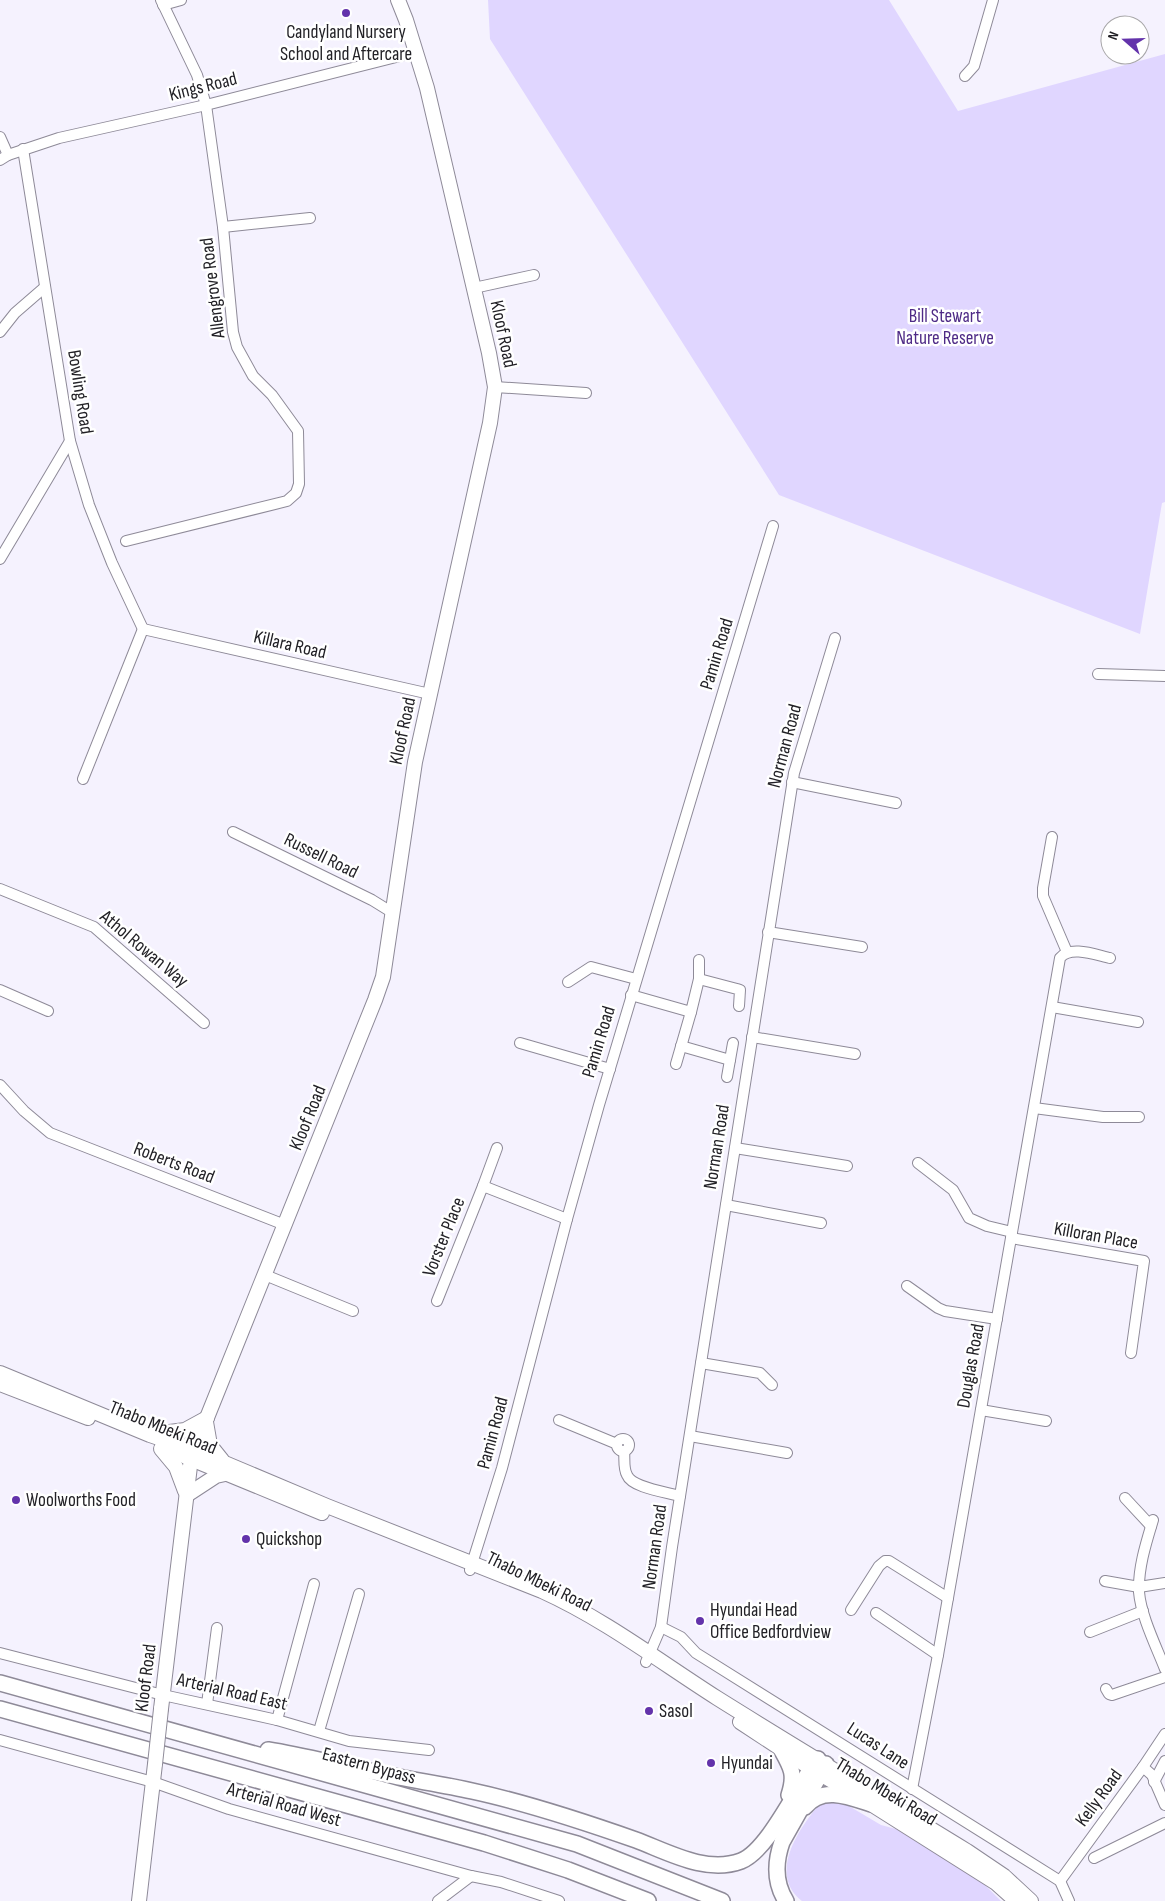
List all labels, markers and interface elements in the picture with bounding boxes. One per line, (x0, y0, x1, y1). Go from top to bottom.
marker: Candyland Nursery School and Aftercare (340, 7, 352, 19)
north arrow (1100, 15, 1150, 65)
place label: Candyland Nursery School and Aftercare (280, 21, 412, 66)
text: N (1104, 29, 1123, 42)
street label: Kings Road (167, 67, 239, 107)
street label: Allengrove Road (195, 236, 231, 341)
street label: Kloof Road (485, 298, 521, 370)
park label: Bill Stewart Nature Reserve (896, 305, 994, 350)
street label: Bowling Road (62, 348, 98, 436)
street label: Pamin Road (695, 615, 739, 693)
street label: Killara Road (252, 626, 328, 664)
street label: Kloof Road (385, 695, 421, 767)
street label: Norman Road (763, 702, 807, 790)
street label: Russell Road (280, 828, 362, 884)
street label: Athol Rowan Way (94, 905, 193, 993)
street label: Pamin Road (577, 1003, 621, 1081)
street label: Kloof Road (285, 1082, 331, 1154)
street label: Norman Road (699, 1103, 735, 1191)
street label: Roberts Road (130, 1137, 218, 1189)
street label: Vorster Place (418, 1194, 470, 1280)
street label: Killoran Place (1052, 1217, 1140, 1255)
street label: Douglas Road (952, 1322, 990, 1410)
street label: Pamin Road (472, 1394, 514, 1472)
street label: Thabo Mbeki Road (106, 1396, 220, 1460)
place label: Woolworths Food (26, 1489, 136, 1512)
marker: Woolworths Food (10, 1494, 22, 1506)
street label: Norman Road (638, 1503, 672, 1591)
place label: Quickshop (256, 1528, 322, 1551)
marker: Quickshop (240, 1533, 252, 1545)
street label: Thabo Mbeki Road (483, 1547, 595, 1617)
place label: Hyundai Head Office Bedfordview (710, 1599, 831, 1644)
marker: Hyundai Head Office Bedfordview (694, 1615, 706, 1627)
street label: Kloof Road (130, 1643, 162, 1713)
street label: Arterial Road East (174, 1668, 290, 1716)
place label: Sasol (659, 1700, 693, 1723)
marker: Sasol (643, 1705, 655, 1717)
street label: Lucas Lane (843, 1717, 913, 1775)
street label: Eastern Bypass (320, 1742, 418, 1790)
place label: Hyundai (721, 1752, 773, 1775)
street label: Thabo Mbeki Road (831, 1753, 941, 1831)
marker: Hyundai (705, 1757, 717, 1769)
street label: Kelly Road (1071, 1765, 1127, 1831)
street label: Arterial Road West (223, 1778, 344, 1832)

